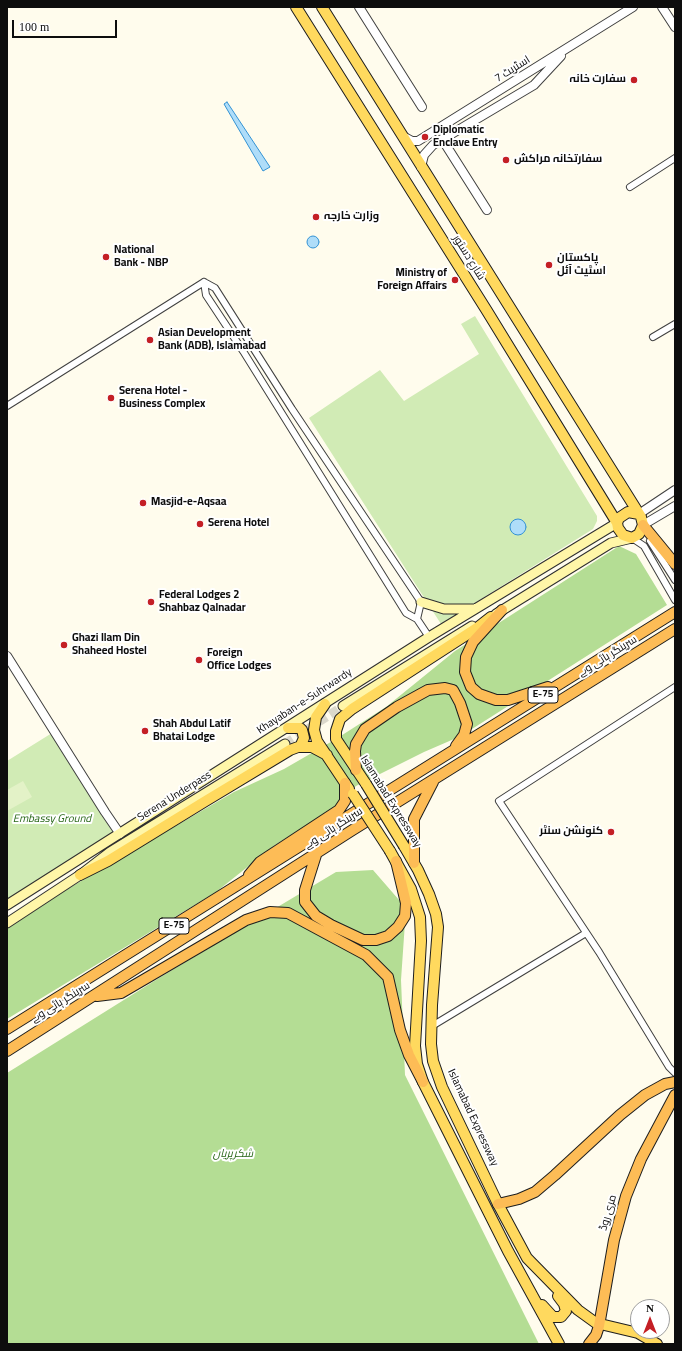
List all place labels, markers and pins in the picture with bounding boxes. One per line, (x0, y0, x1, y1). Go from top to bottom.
place label: سفارت خانہ (570, 73, 626, 87)
marker: سفارت خانہ (629, 75, 639, 85)
place label: Diplomatic Enclave Entry (433, 124, 498, 150)
marker: Diplomatic Enclave Entry (420, 132, 430, 142)
place label: سفارتخانہ مراکش (514, 153, 602, 167)
marker: سفارتخانہ مراکش (501, 155, 511, 165)
place label: وزارت خارجہ (324, 210, 379, 224)
marker: وزارت خارجہ (311, 212, 321, 222)
place label: National Bank - NBP (114, 244, 168, 270)
marker: National Bank - NBP (101, 252, 111, 262)
place label: پاکستان اسٹیٹ آئل (557, 252, 606, 278)
marker: پاکستان اسٹیٹ آئل (544, 260, 554, 270)
place label: Ministry of Foreign Affairs (377, 267, 447, 293)
marker: Ministry of Foreign Affairs (450, 275, 460, 285)
place label: Asian Development Bank (ADB), Islamabad (158, 327, 266, 353)
marker: Asian Development Bank (ADB), Islamabad (145, 335, 155, 345)
place label: Serena Hotel - Business Complex (119, 385, 205, 411)
marker: Serena Hotel - Business Complex (106, 393, 116, 403)
place label: Masjid-e-Aqsaa (151, 496, 227, 510)
marker: Masjid-e-Aqsaa (138, 498, 148, 508)
place label: Serena Hotel (208, 517, 269, 531)
marker: Serena Hotel (195, 519, 205, 529)
place label: Federal Lodges 2 Shahbaz Qalnadar (159, 589, 246, 615)
marker: Federal Lodges 2 Shahbaz Qalnadar (146, 597, 156, 607)
place label: Ghazi Ilam Din Shaheed Hostel (72, 632, 147, 658)
marker: Ghazi Ilam Din Shaheed Hostel (59, 640, 69, 650)
place label: Foreign Office Lodges (207, 647, 272, 673)
marker: Foreign Office Lodges (194, 655, 204, 665)
place label: Shah Abdul Latif Bhatai Lodge (153, 718, 231, 744)
marker: Shah Abdul Latif Bhatai Lodge (140, 726, 150, 736)
place label: کنونشن سنٹر (539, 825, 603, 839)
marker: کنونشن سنٹر (606, 827, 616, 837)

